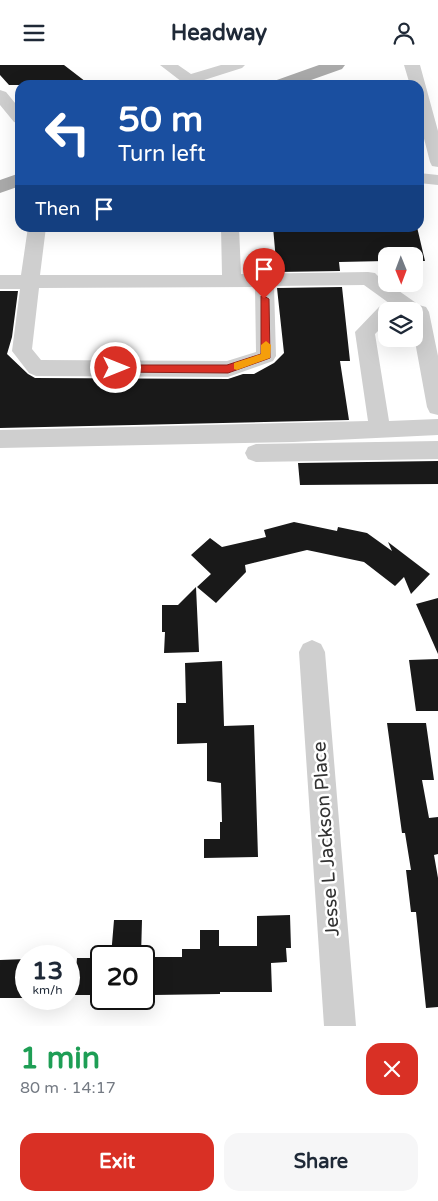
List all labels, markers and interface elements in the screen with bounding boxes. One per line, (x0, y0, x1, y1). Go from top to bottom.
icon: menu (20, 19, 48, 47)
icon: person (390, 19, 418, 47)
text: Headway (171, 20, 267, 46)
text: 50 m (118, 99, 203, 141)
icon: left (35, 100, 100, 165)
text: Turn left (118, 141, 206, 167)
icon: arrive (90, 195, 118, 223)
text: Then (35, 198, 80, 220)
north arrow (378, 247, 422, 293)
map controls (378, 247, 423, 347)
pin (243, 248, 285, 299)
icon: arrive (250, 255, 278, 283)
button: layers (378, 302, 423, 347)
position arrow (89, 341, 141, 393)
street label: Jesse L Jackson Place (308, 741, 344, 937)
speed limit sign: 20 (90, 945, 155, 1010)
text: 13 (32, 956, 63, 986)
text: km/h (32, 983, 63, 997)
text: 1 min (20, 1040, 100, 1077)
button: close (366, 1043, 418, 1095)
text: 80 m · 14:17 (20, 1078, 116, 1098)
button: Exit (20, 1133, 214, 1191)
button: Share (224, 1133, 418, 1191)

